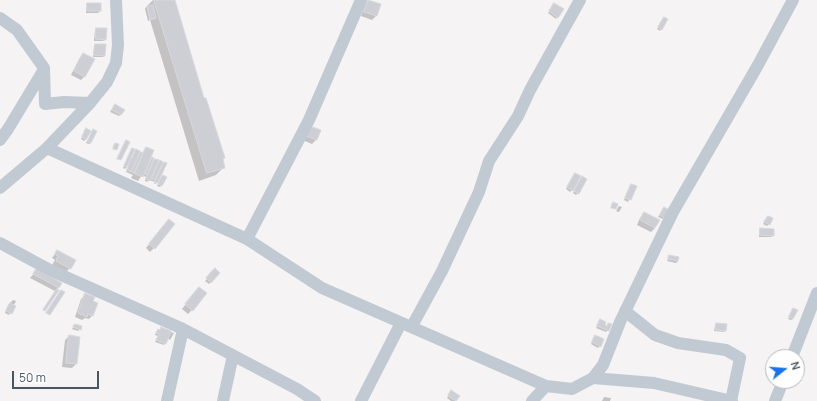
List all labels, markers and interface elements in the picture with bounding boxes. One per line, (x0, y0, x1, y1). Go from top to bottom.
north arrow (765, 349, 805, 389)
text: N (788, 360, 804, 372)
scale bar (14, 363, 101, 389)
text: 50 m (19, 369, 46, 386)

